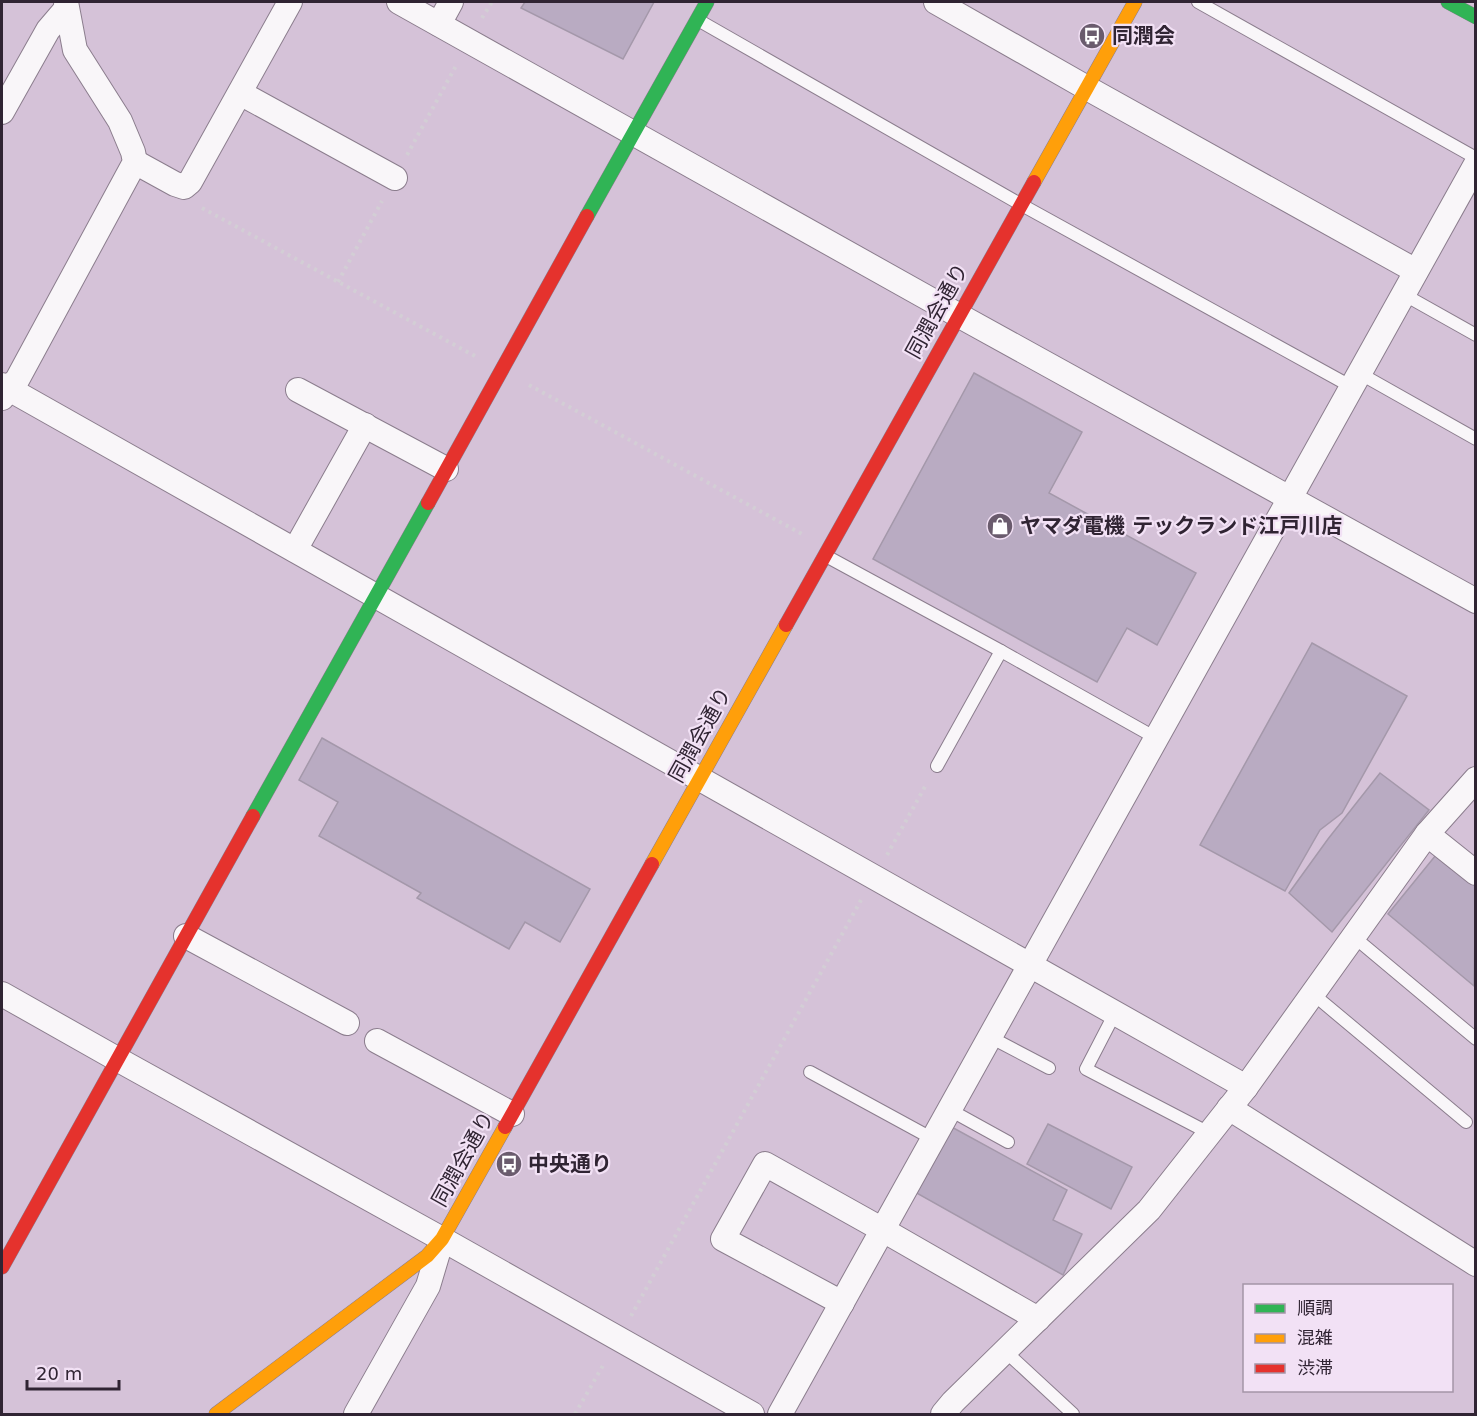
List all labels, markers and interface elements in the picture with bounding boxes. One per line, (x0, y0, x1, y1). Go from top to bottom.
bus stop icon: 同潤会 (1077, 21, 1107, 51)
place label: 同潤会 (1112, 24, 1175, 48)
street label: 同潤会通り (901, 259, 973, 363)
shop icon: ヤマダ電機 テックランド江戸川店 (985, 511, 1015, 541)
place label: ヤマダ電機 テックランド江戸川店 (1020, 514, 1342, 538)
street label: 同潤会通り (664, 683, 736, 787)
street label: 同潤会通り (427, 1107, 499, 1211)
bus stop icon: 中央通り (494, 1149, 524, 1179)
place label: 中央通り (528, 1152, 612, 1176)
legend (1243, 1284, 1453, 1392)
text: 順調 (1297, 1297, 1333, 1318)
text: 混雑 (1297, 1327, 1333, 1348)
scale bar (27, 1353, 118, 1391)
text: 渋滞 (1297, 1357, 1333, 1378)
text: 20 m (36, 1363, 82, 1384)

